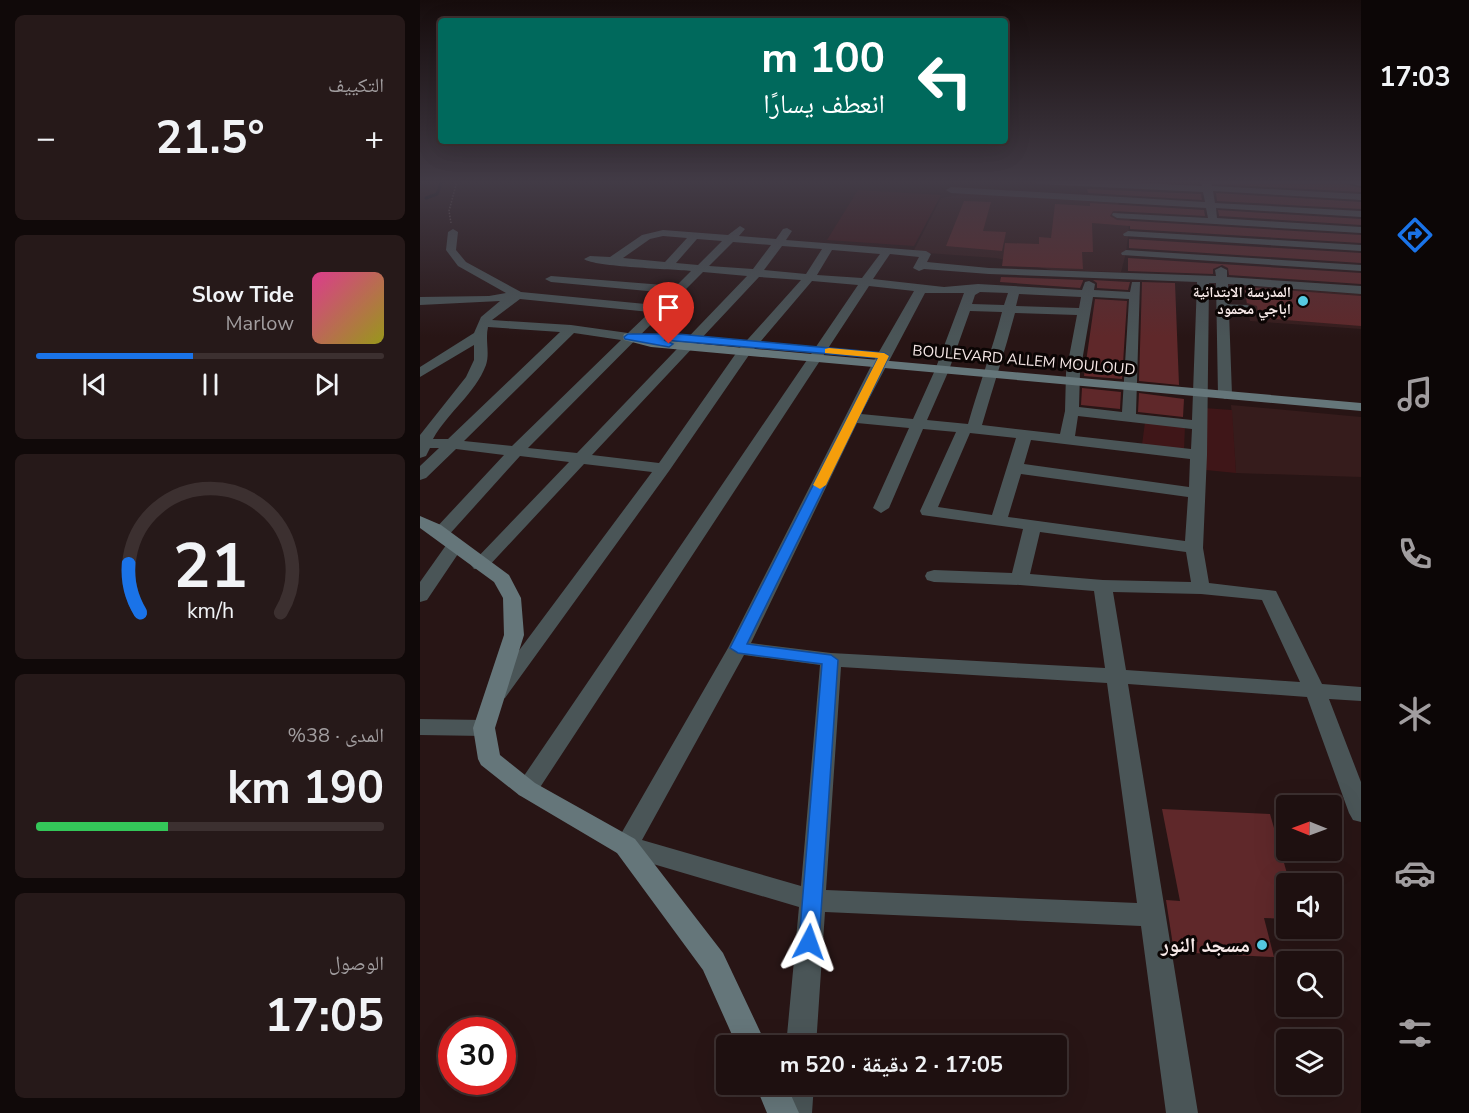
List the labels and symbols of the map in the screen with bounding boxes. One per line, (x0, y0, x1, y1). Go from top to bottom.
pin (643, 282, 694, 344)
place label: المدرسة الابتدائية اباجي محمود (1193, 282, 1291, 321)
marker: المدرسة الابتدائية اباجي محمود (1296, 294, 1310, 308)
street label: BOULEVARD ALLEM MOULOUD (912, 340, 1136, 380)
north arrow (1276, 795, 1342, 861)
position arrow (777, 910, 841, 974)
place label: مسجد النور (1160, 931, 1250, 959)
marker: مسجد النور (1255, 938, 1269, 952)
speed limit sign: 30 (438, 1017, 516, 1095)

